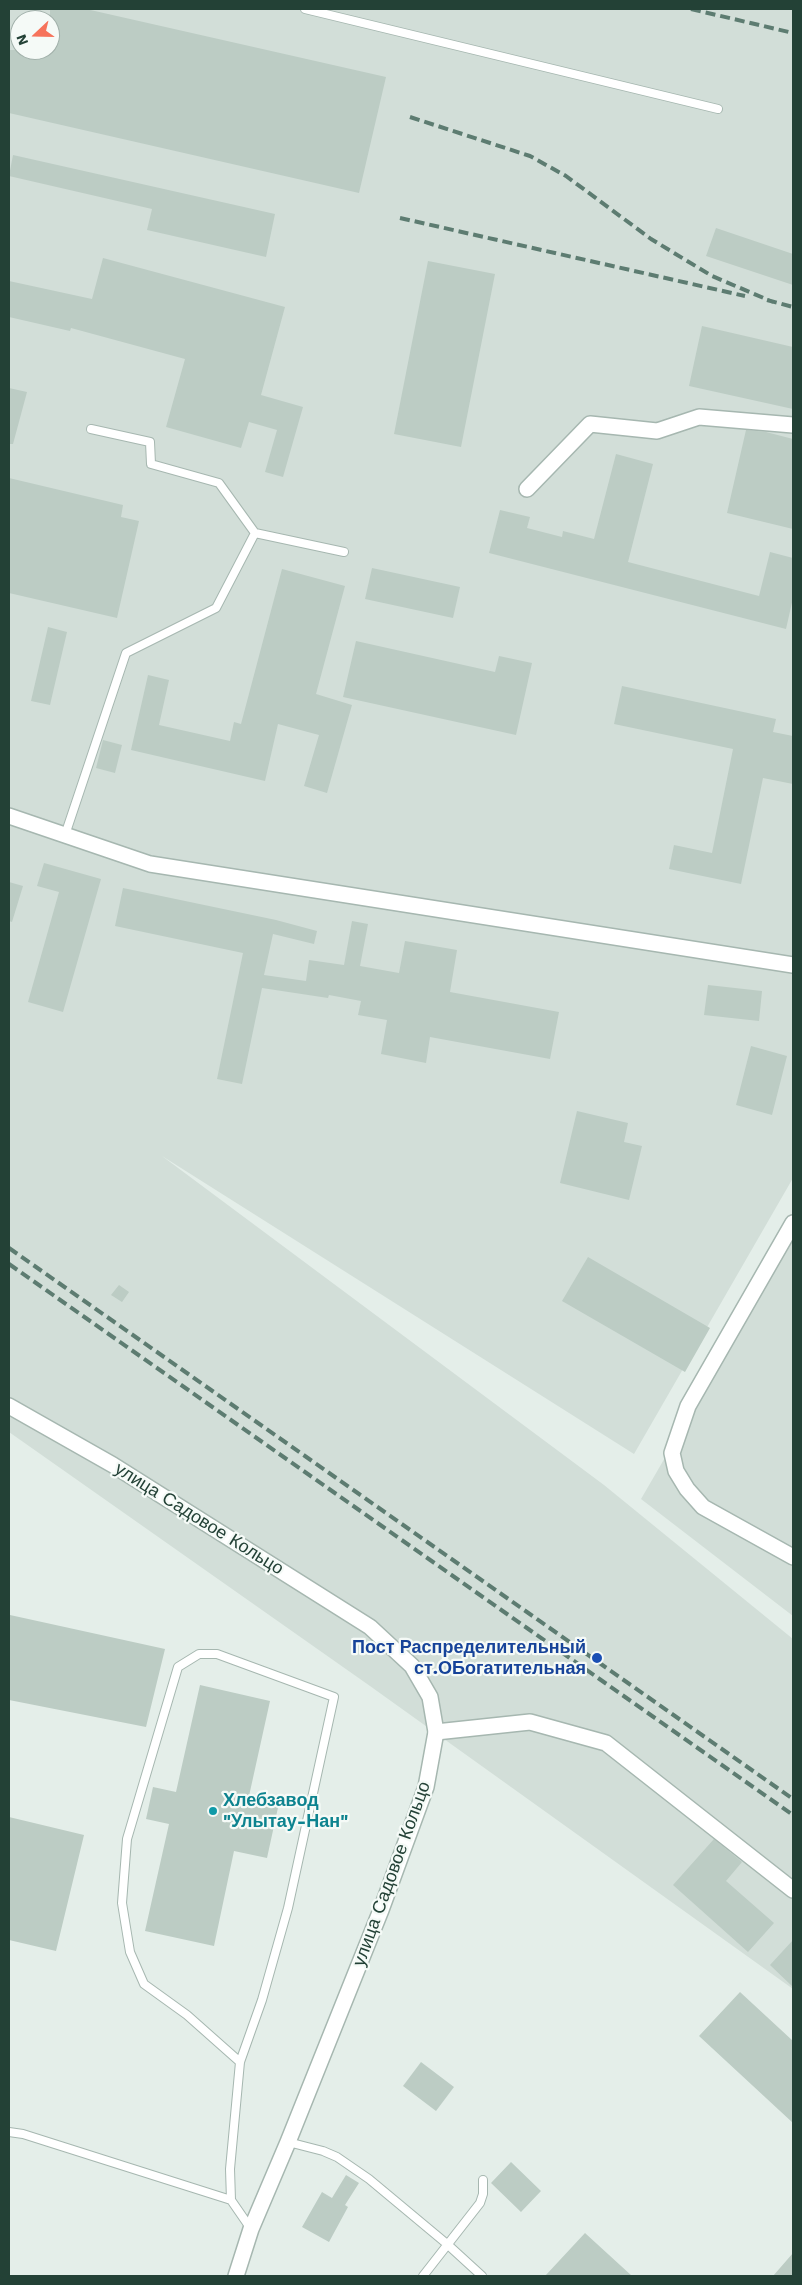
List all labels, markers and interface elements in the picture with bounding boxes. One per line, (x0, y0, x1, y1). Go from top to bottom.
north arrow (10, 10, 60, 60)
text: N (13, 32, 31, 48)
street label: улица Садовое Кольцо (111, 1458, 287, 1580)
place label: Пост Распределительный ст.ОБогатительная (352, 1637, 586, 1680)
marker: Пост Распределительный ст.ОБогатительная (590, 1651, 604, 1665)
street label: улица Садовое Кольцо (349, 1779, 435, 1969)
place label: Хлебзавод "Улытау-Нан" (223, 1790, 348, 1832)
marker: Хлебзавод "Улытау-Нан" (207, 1805, 219, 1817)

